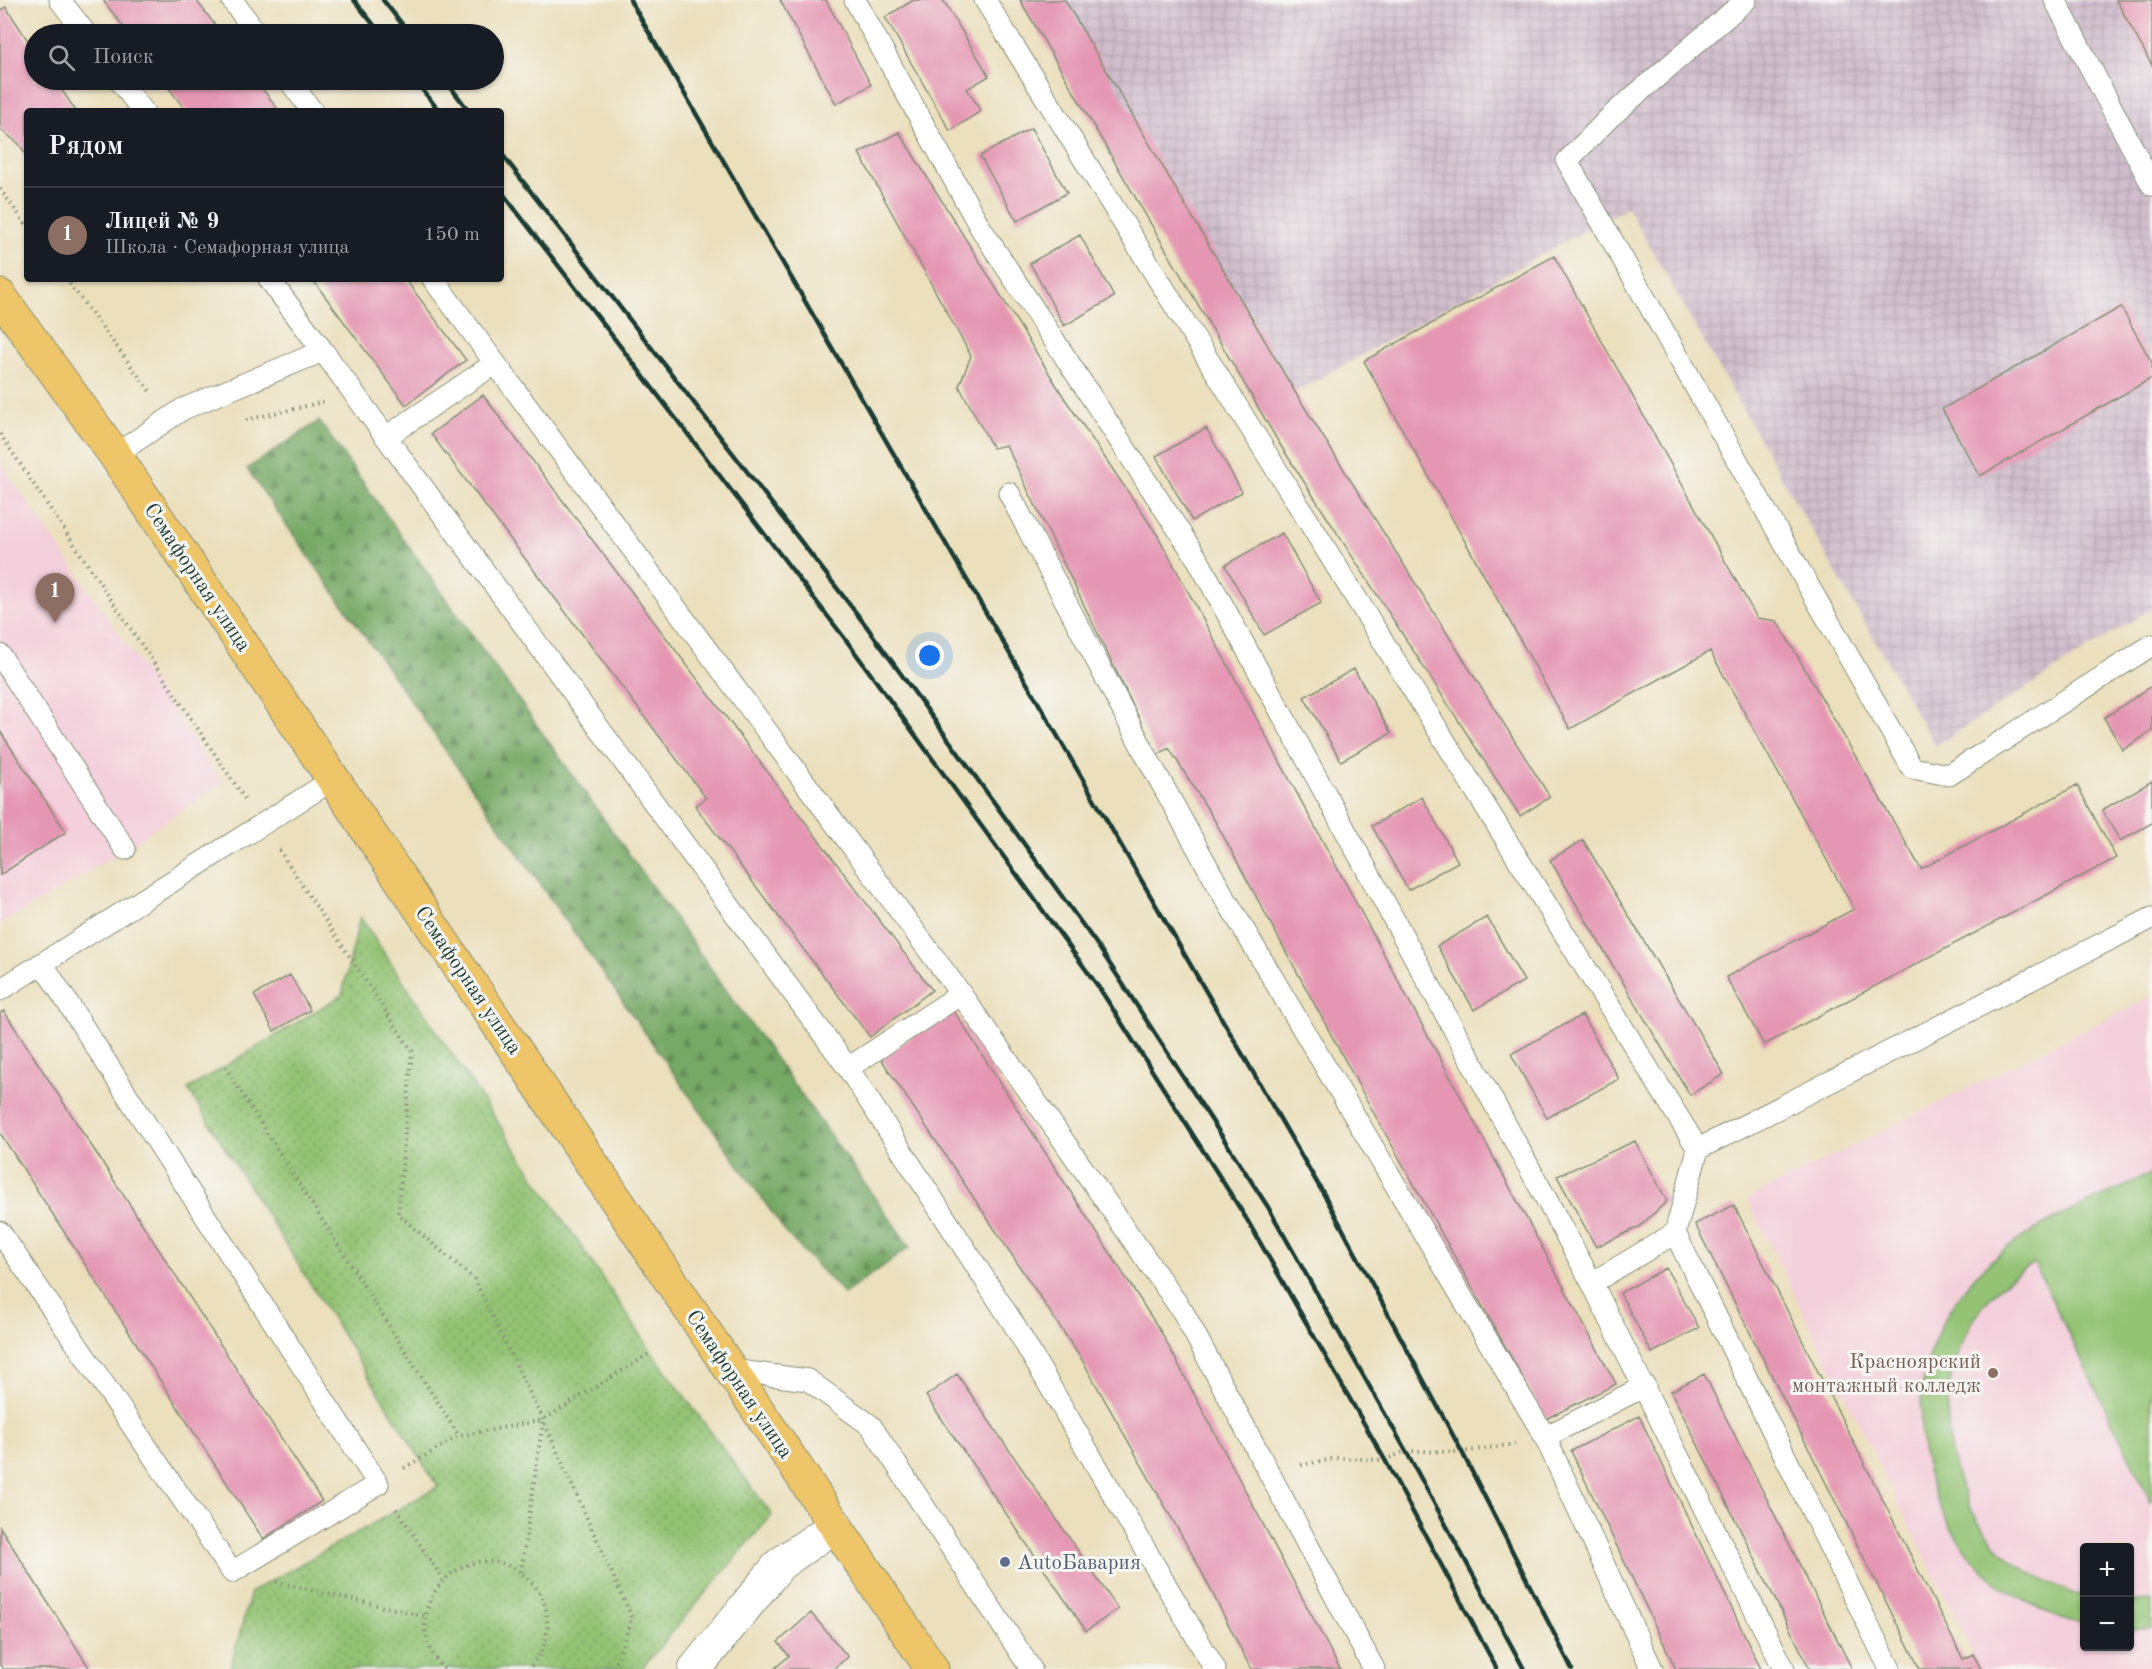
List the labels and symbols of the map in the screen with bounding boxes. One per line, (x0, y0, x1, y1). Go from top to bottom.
street label: Семафорная улица (139, 500, 254, 656)
pin: 1 (36, 574, 74, 623)
your location (915, 641, 944, 670)
street label: Семафорная улица (410, 903, 525, 1059)
street label: Семафорная улица (681, 1307, 796, 1463)
place label: Красноярский монтажный колледж (1792, 1352, 1981, 1397)
marker: Красноярский монтажный колледж (1986, 1366, 2000, 1380)
place label: AutoБавария (1017, 1553, 1141, 1574)
marker: AutoБавария (998, 1555, 1012, 1569)

